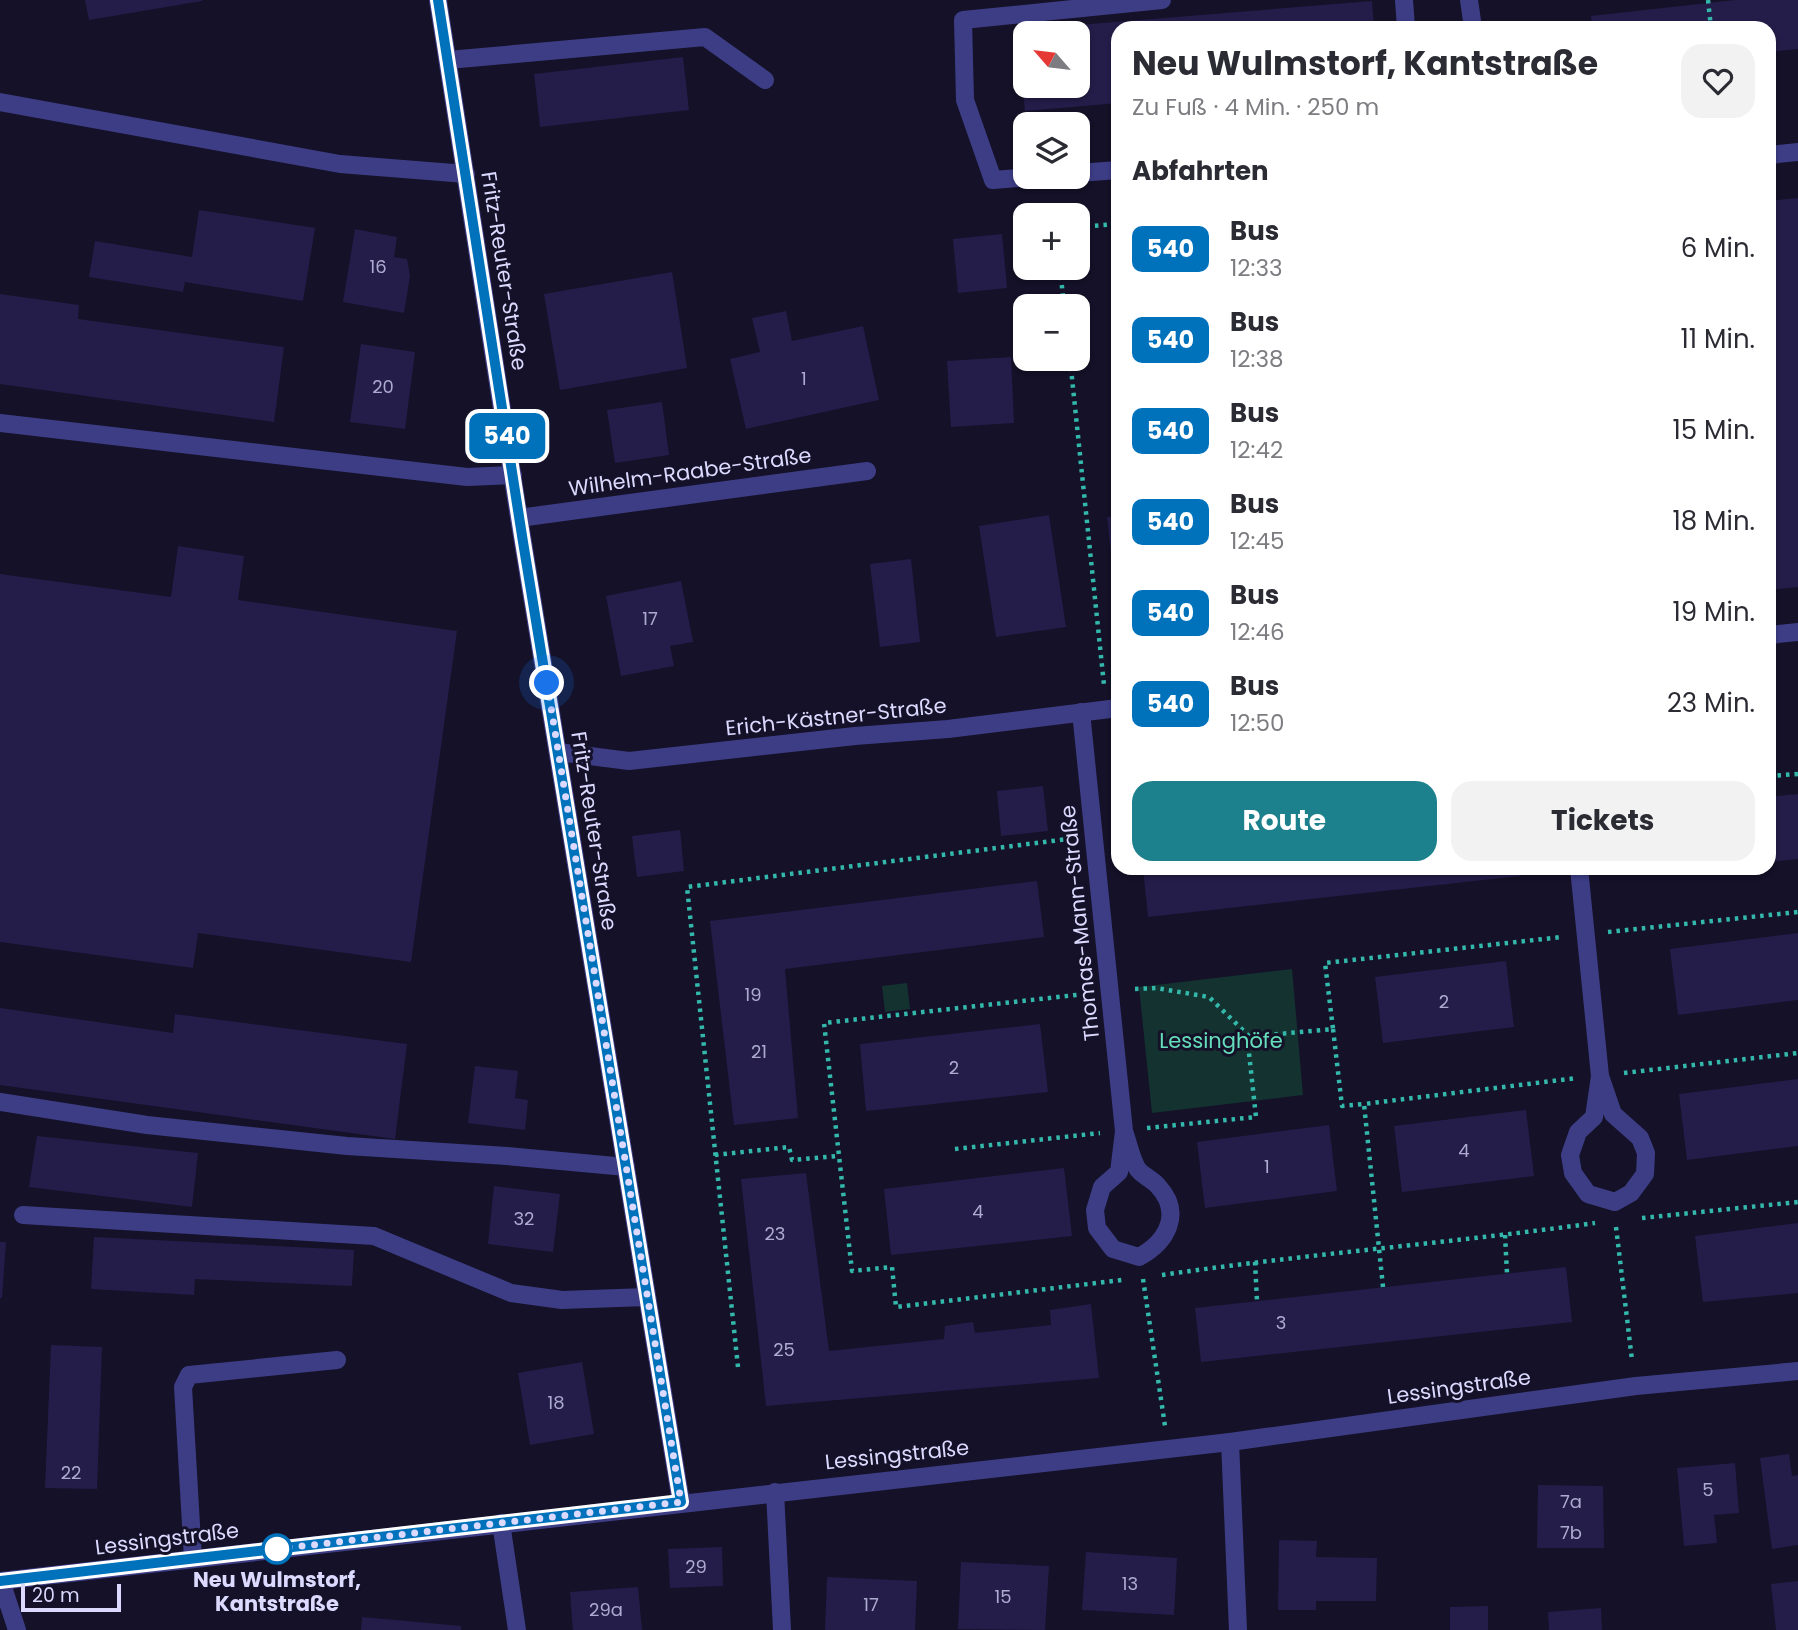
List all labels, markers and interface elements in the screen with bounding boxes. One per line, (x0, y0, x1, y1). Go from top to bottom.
north arrow (1013, 21, 1090, 98)
map controls (1013, 21, 1090, 371)
text: Neu Wulmstorf, Kantstraße (1132, 40, 1598, 87)
button: heart (1681, 44, 1755, 118)
text: Zu Fuß · 4 Min. · 250 m (1132, 91, 1379, 123)
button: layers (1013, 112, 1090, 189)
text: Abfahrten (1132, 153, 1269, 189)
street label: Fritz-Reuter-Straße (474, 169, 535, 372)
button: + (1013, 203, 1090, 280)
text: Bus (1230, 213, 1279, 249)
text: 6 Min. (1681, 230, 1755, 266)
text: 540 (1147, 232, 1194, 265)
text: 12:33 (1230, 252, 1283, 284)
house number: 16 (369, 254, 387, 279)
button: − (1013, 294, 1090, 371)
text: Bus (1230, 304, 1279, 340)
text: 11 Min. (1681, 321, 1755, 357)
text: 540 (1147, 323, 1194, 356)
text: 12:38 (1230, 343, 1284, 375)
house number: 1 (801, 366, 807, 391)
house number: 20 (372, 374, 394, 399)
text: Bus (1230, 395, 1279, 431)
text: 15 Min. (1673, 412, 1755, 448)
line badge: 540 (467, 413, 547, 459)
text: 540 (1147, 414, 1194, 447)
text: 540 (483, 419, 531, 452)
text: 12:42 (1230, 434, 1283, 466)
street label: Wilhelm-Raabe-Straße (567, 440, 813, 503)
text: Bus (1230, 486, 1279, 522)
text: 18 Min. (1672, 503, 1755, 539)
text: 540 (1147, 505, 1194, 538)
text: 12:45 (1230, 525, 1284, 557)
text: Bus (1230, 577, 1279, 613)
text: 19 Min. (1672, 594, 1755, 630)
text: 540 (1147, 596, 1194, 629)
house number: 17 (642, 606, 658, 631)
text: 12:46 (1230, 616, 1285, 648)
your location (529, 665, 564, 700)
text: Bus (1230, 668, 1279, 704)
text: 23 Min. (1667, 685, 1755, 721)
text: 540 (1147, 687, 1194, 720)
street label: Erich-Kästner-Straße (724, 690, 948, 743)
text: 12:50 (1230, 707, 1284, 739)
street label: Fritz-Reuter-Straße (564, 729, 625, 932)
button: Route (1132, 781, 1437, 861)
button: Tickets (1451, 781, 1755, 861)
street label: Thomas-Mann-Straße (1053, 804, 1106, 1042)
house number: 19 (744, 982, 762, 1007)
house number: 2 (1439, 989, 1449, 1014)
park label: Lessinghöfe (1159, 1026, 1283, 1055)
house number: 21 (751, 1039, 767, 1064)
house number: 2 (949, 1055, 959, 1080)
house number: 4 (1458, 1138, 1470, 1163)
house number: 1 (1264, 1154, 1270, 1179)
house number: 4 (972, 1199, 984, 1224)
house number: 32 (514, 1206, 534, 1231)
house number: 23 (765, 1221, 785, 1246)
house number: 3 (1276, 1310, 1286, 1335)
house number: 25 (773, 1337, 795, 1362)
street label: Lessingstraße (1385, 1362, 1533, 1411)
house number: 18 (547, 1390, 565, 1415)
street label: Lessingstraße (823, 1433, 970, 1476)
house number: 22 (61, 1460, 81, 1485)
house number: 5 (1702, 1477, 1714, 1502)
house number: 7a (1560, 1489, 1582, 1514)
street label: Lessingstraße (93, 1515, 241, 1562)
house number: 7b (1560, 1520, 1582, 1545)
marker: Neu Wulmstorf, Kantstraße (262, 1534, 292, 1564)
house number: 29 (685, 1554, 707, 1579)
place label: Neu Wulmstorf, Kantstraße (193, 1565, 361, 1618)
house number: 13 (1122, 1571, 1138, 1596)
scale bar (21, 1581, 121, 1613)
text: 20 m (32, 1582, 80, 1609)
house number: 15 (994, 1584, 1012, 1609)
house number: 17 (863, 1592, 879, 1617)
house number: 29a (589, 1597, 623, 1622)

